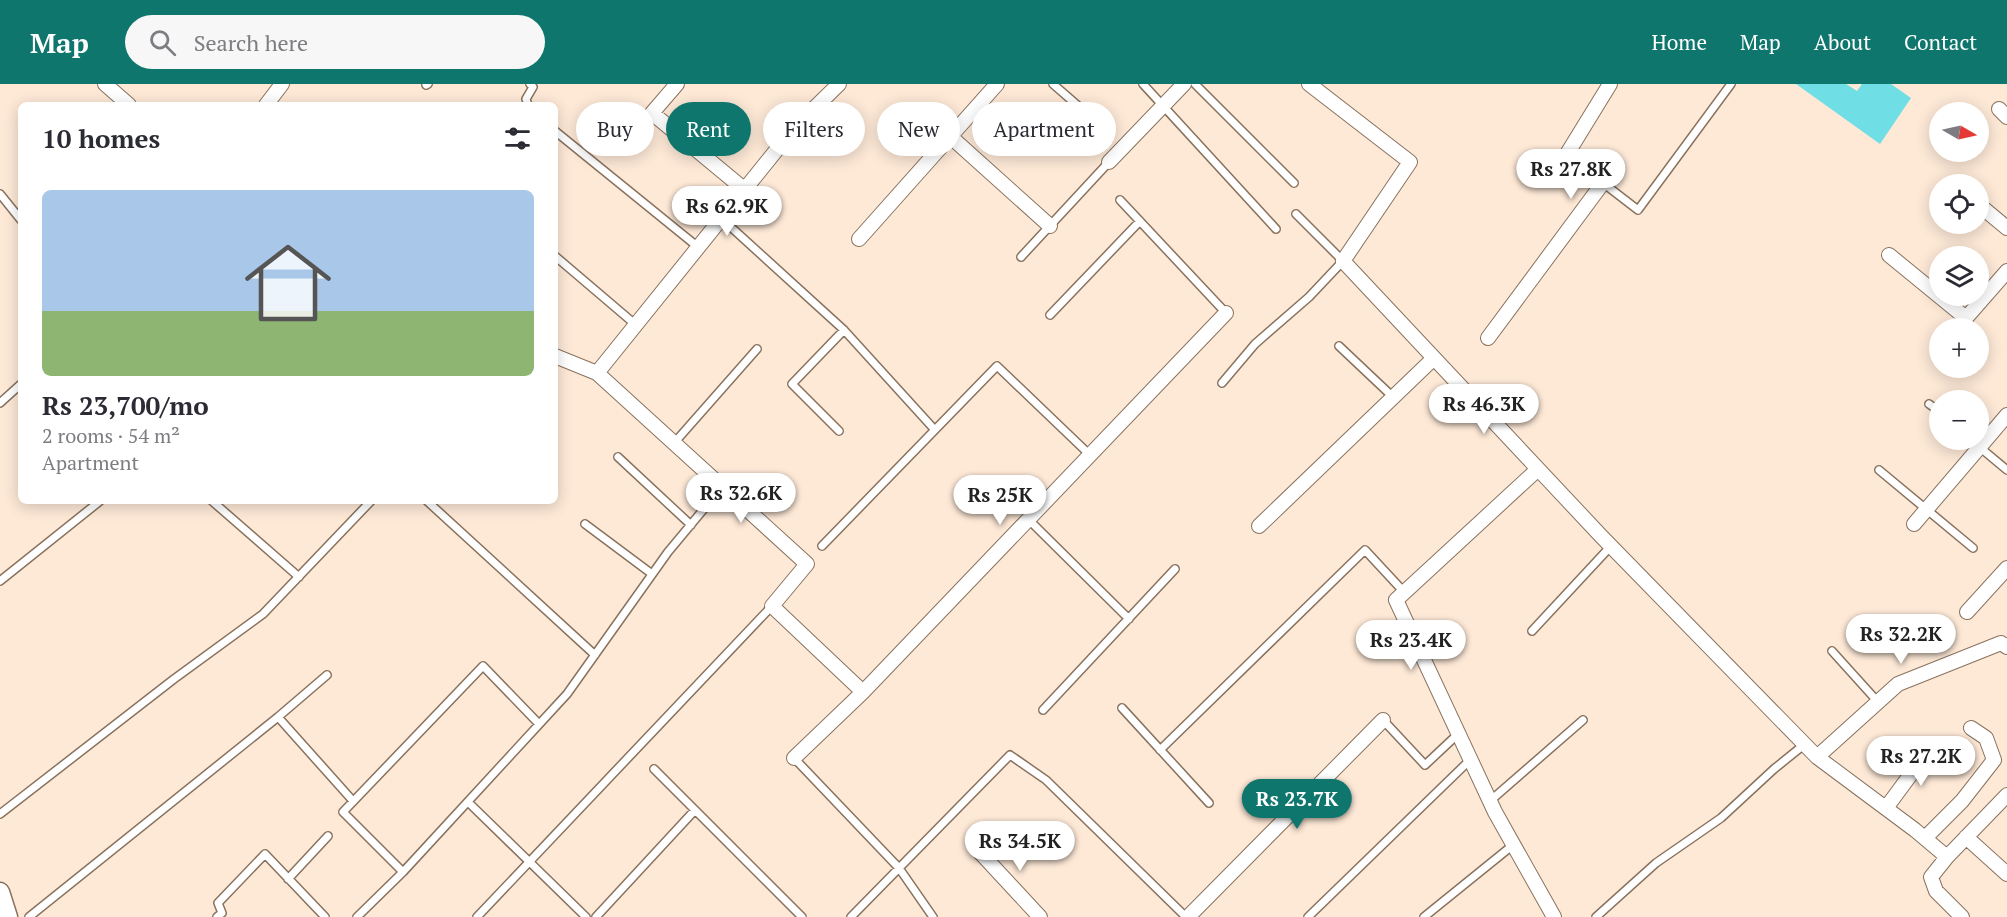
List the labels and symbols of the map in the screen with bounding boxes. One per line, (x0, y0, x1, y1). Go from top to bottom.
north arrow (1929, 102, 1989, 162)
pin: Rs 27.8K (1509, 149, 1633, 200)
pin: Rs 62.9K (665, 186, 789, 237)
pin: Rs 46.3K (1422, 384, 1546, 435)
pin: Rs 32.6K (679, 473, 803, 524)
pin: Rs 25K (951, 475, 1049, 526)
pin: Rs 32.2K (1839, 614, 1963, 665)
pin: Rs 23.4K (1349, 620, 1473, 671)
pin: Rs 27.2K (1859, 736, 1983, 787)
pin: Rs 23.7K (1235, 779, 1359, 830)
pin: Rs 34.5K (958, 821, 1082, 872)

